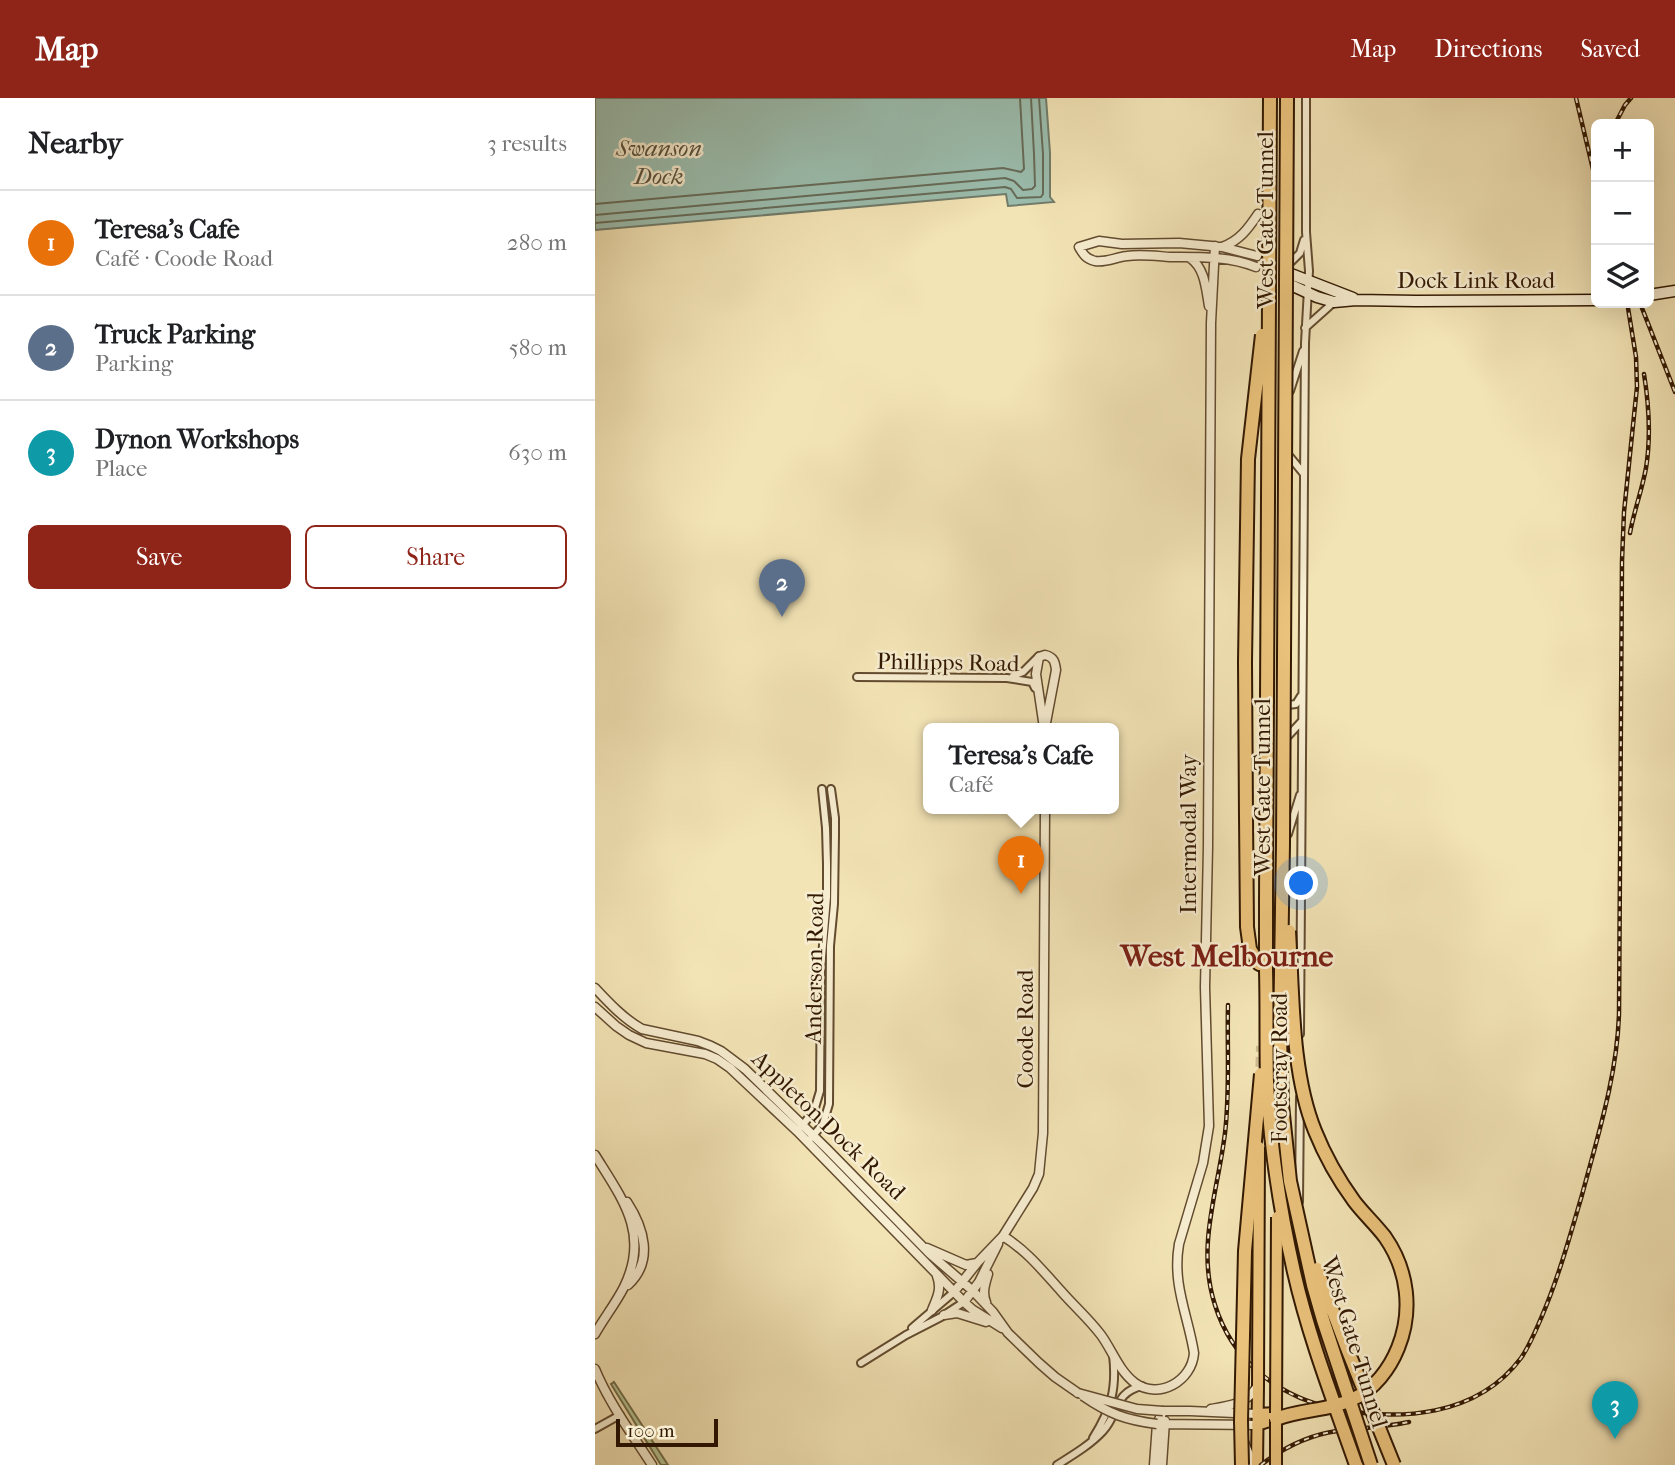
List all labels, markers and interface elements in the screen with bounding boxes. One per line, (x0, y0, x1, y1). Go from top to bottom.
text: Map (35, 30, 98, 69)
text: Map (1350, 35, 1396, 63)
text: Directions (1434, 35, 1542, 63)
text: Saved (1580, 35, 1640, 63)
map controls (1591, 119, 1654, 308)
button: + (1591, 119, 1654, 182)
text: Nearby (28, 126, 123, 161)
text: 3 results (487, 130, 567, 157)
street label: West Gate Tunnel (1252, 131, 1279, 310)
water label: Swanson Dock (615, 134, 702, 190)
button: − (1591, 182, 1654, 245)
text: Teresa's Cafe (95, 214, 240, 245)
text: 1 (47, 229, 55, 256)
text: 280 m (507, 229, 567, 256)
text: Café · Coode Road (95, 245, 273, 272)
button: layers (1591, 245, 1654, 308)
street label: Dock Link Road (1397, 267, 1555, 294)
text: Truck Parking (95, 319, 255, 350)
text: 2 (45, 334, 57, 361)
text: 580 m (509, 334, 567, 361)
text: Parking (95, 350, 173, 377)
text: Dynon Workshops (95, 424, 299, 455)
text: 3 (46, 439, 56, 466)
text: 630 m (508, 439, 567, 466)
text: Place (95, 455, 147, 482)
button: Save (28, 525, 291, 589)
button: Share (305, 525, 567, 589)
pin: 2 (759, 559, 805, 617)
street label: Phillipps Road (876, 648, 1020, 677)
street label: West Gate Tunnel (1249, 698, 1276, 877)
popup (923, 723, 1119, 814)
text: Teresa's Cafe (949, 740, 1093, 771)
street label: Intermodal Way (1175, 753, 1202, 914)
text: Café (949, 771, 993, 798)
pin: 1 (998, 836, 1044, 894)
your location (1284, 866, 1318, 900)
street label: Anderson Road (800, 892, 829, 1045)
district label: West Melbourne (1119, 939, 1334, 974)
street label: Coode Road (1012, 969, 1039, 1088)
street label: Footscray Road (1266, 992, 1293, 1143)
street label: Appleton Dock Road (746, 1045, 911, 1206)
street label: West Gate Tunnel (1315, 1252, 1394, 1432)
pin: 3 (1592, 1381, 1638, 1439)
scale bar (616, 1416, 717, 1448)
text: 100 m (627, 1420, 675, 1442)

